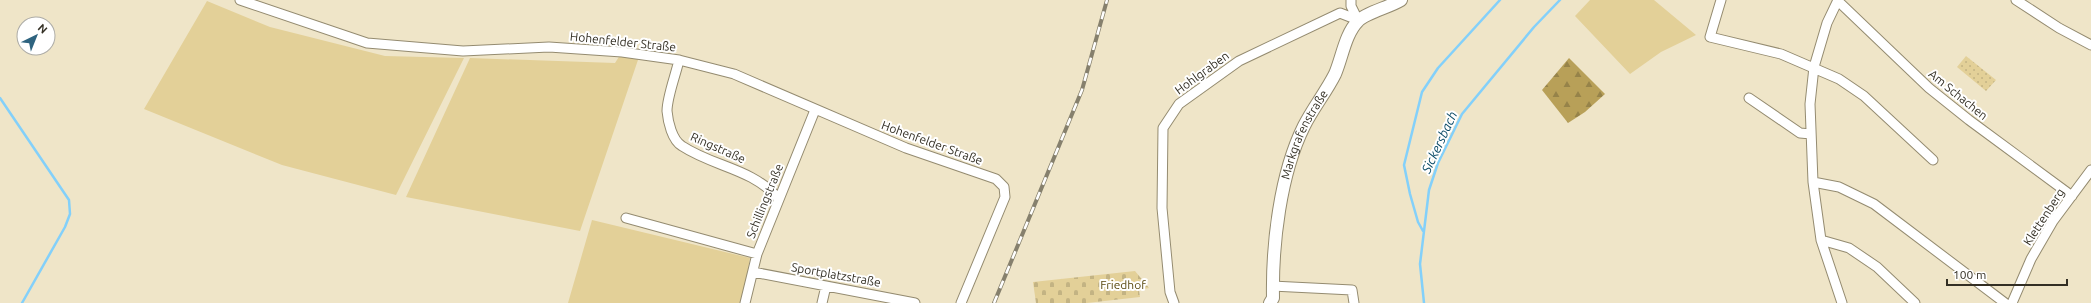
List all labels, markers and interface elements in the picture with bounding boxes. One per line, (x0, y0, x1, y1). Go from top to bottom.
north arrow (16, 16, 56, 56)
text: N (36, 21, 50, 36)
street label: Hohenfelder Straße (569, 29, 677, 54)
street label: Hohlgraben (1172, 49, 1231, 97)
street label: Am Schachen (1926, 67, 1990, 122)
street label: Markgrafenstraße (1278, 88, 1330, 181)
water label: Sickersbach (1418, 109, 1459, 176)
street label: Hohenfelder Straße (880, 118, 984, 167)
street label: Ringstraße (689, 130, 748, 165)
street label: Schillingstraße (744, 162, 785, 240)
street label: Klettenberg (2020, 186, 2067, 248)
street label: Sportplatzstraße (790, 260, 882, 289)
scale bar (1947, 261, 2067, 287)
text: 100 m (1953, 268, 1986, 281)
park label: Friedhof (1100, 278, 1146, 291)

